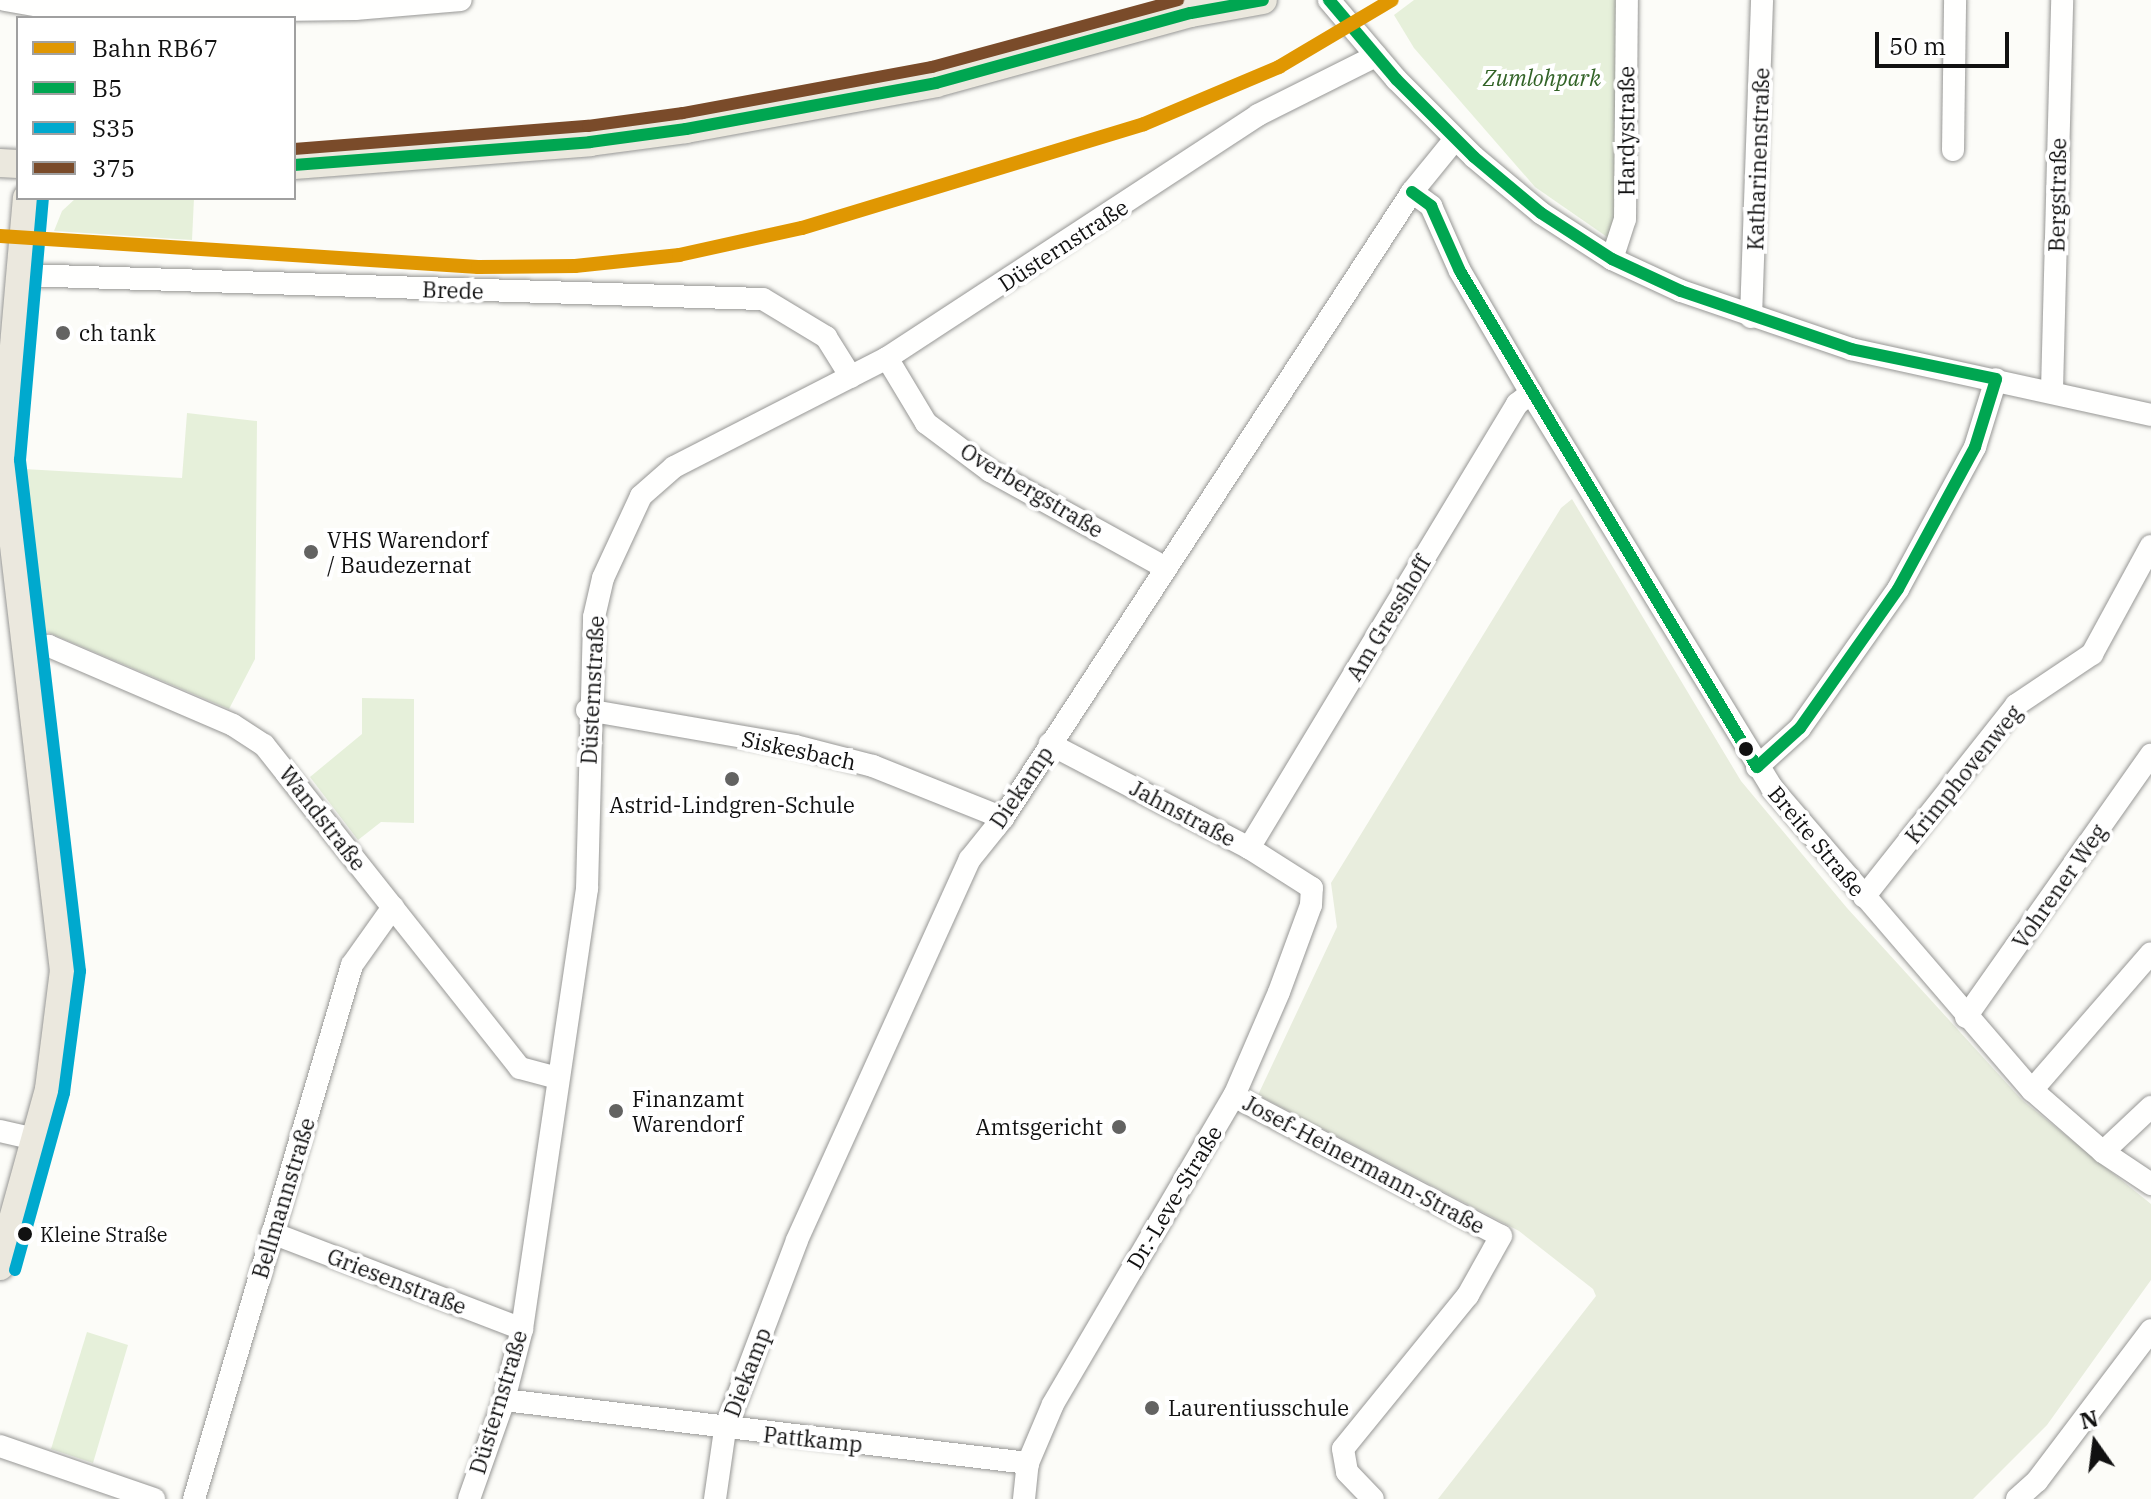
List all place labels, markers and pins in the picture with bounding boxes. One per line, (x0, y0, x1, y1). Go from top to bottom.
place label: ch tank (79, 320, 156, 346)
marker: ch tank (54, 324, 72, 342)
place label: VHS Warendorf / Baudezernat (327, 526, 488, 578)
marker: VHS Warendorf / Baudezernat (302, 543, 320, 561)
unlabelled marker (1738, 741, 1754, 757)
marker: Astrid-Lindgren-Schule (723, 770, 741, 788)
place label: Astrid-Lindgren-Schule (609, 792, 855, 818)
place label: Finanzamt Warendorf (632, 1085, 744, 1136)
marker: Finanzamt Warendorf (607, 1102, 625, 1120)
place label: Amtsgericht (976, 1114, 1103, 1140)
marker: Amtsgericht (1110, 1118, 1128, 1136)
place label: Kleine Straße (40, 1222, 167, 1246)
marker: Kleine Straße (17, 1226, 33, 1242)
place label: Laurentiusschule (1168, 1395, 1349, 1421)
marker: Laurentiusschule (1143, 1399, 1161, 1417)

